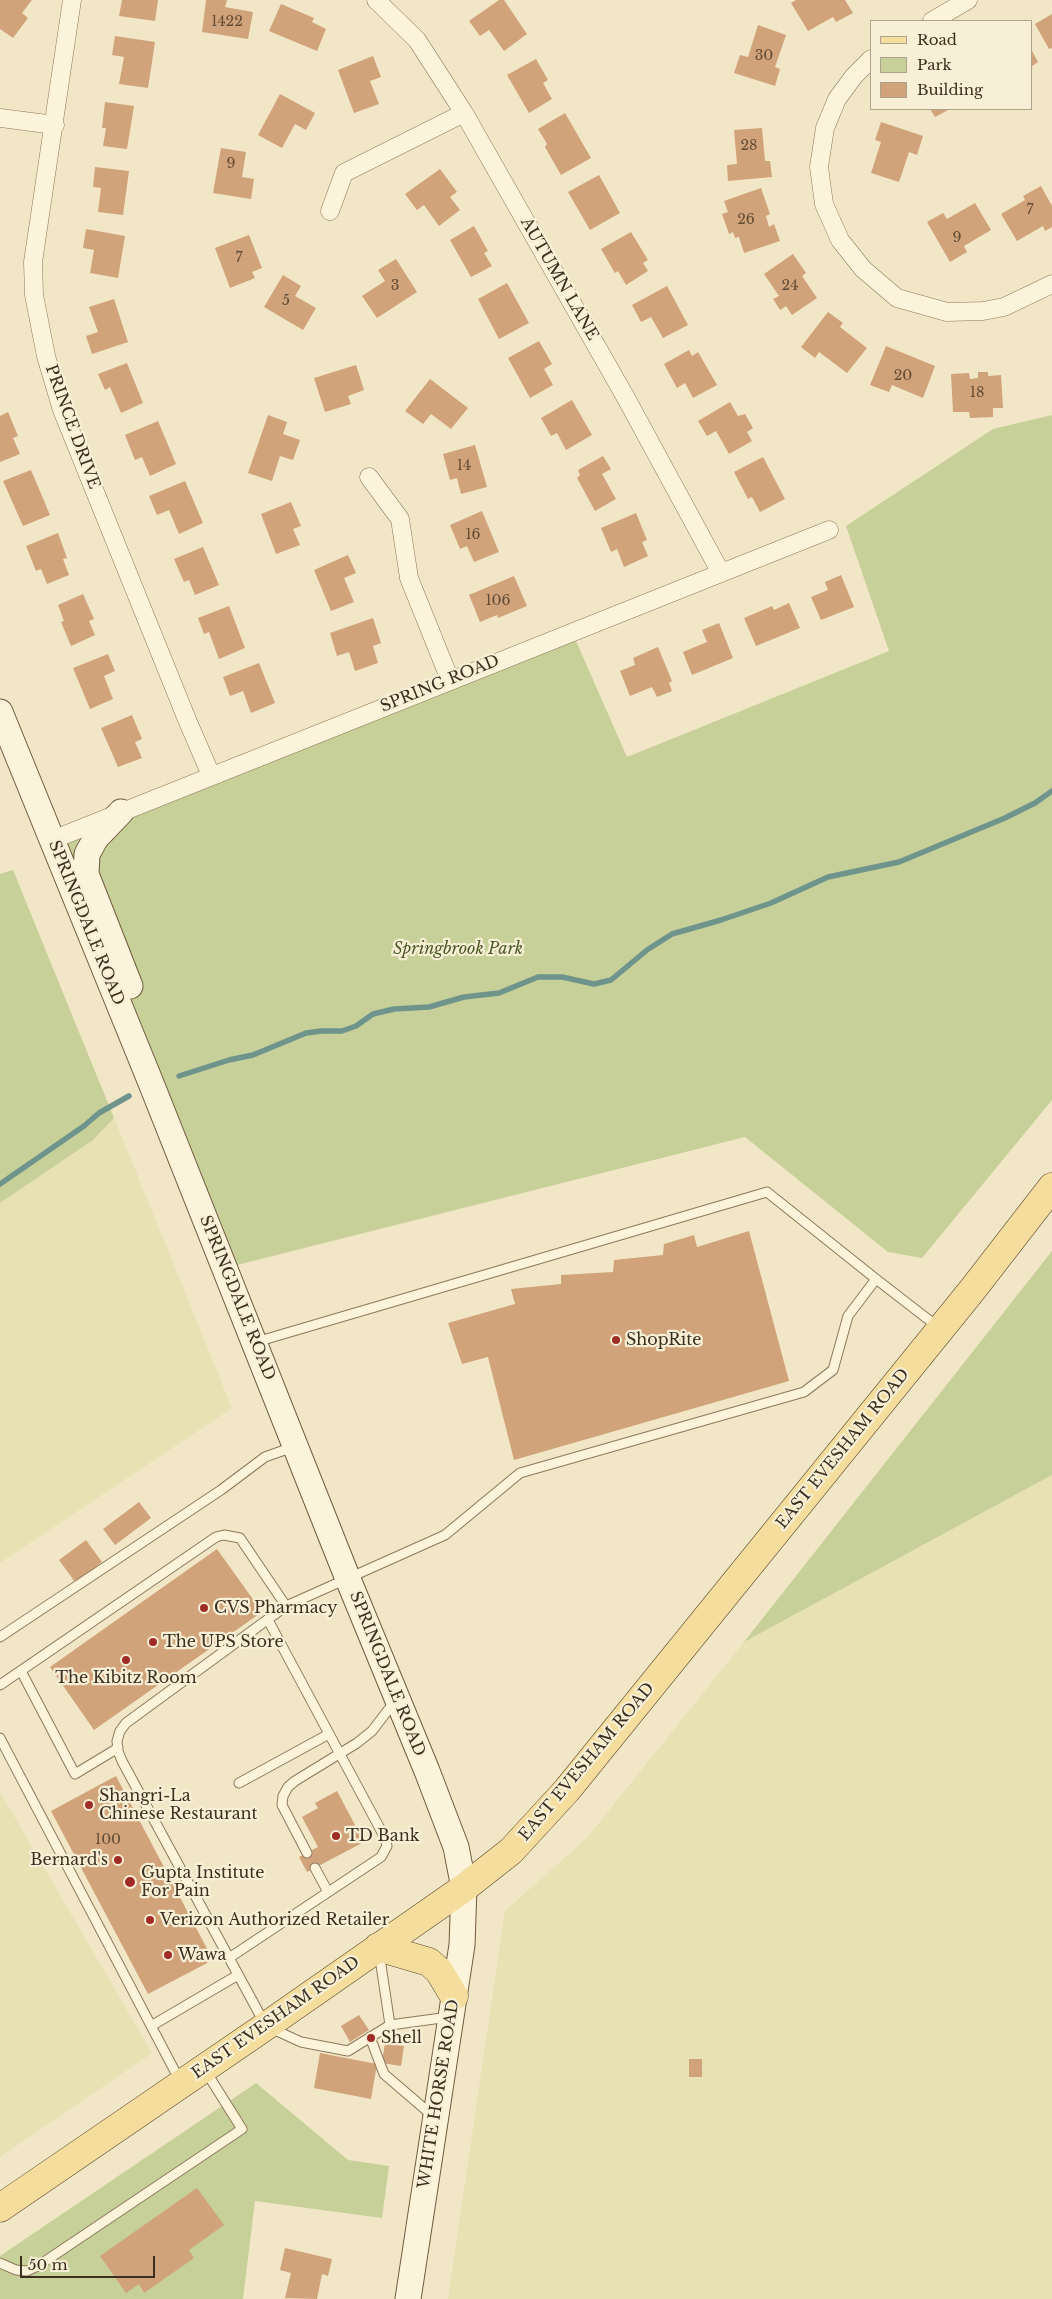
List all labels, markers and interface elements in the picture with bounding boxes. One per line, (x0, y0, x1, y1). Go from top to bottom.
house number: 1422 (211, 14, 243, 30)
legend (870, 20, 1032, 110)
text: Road (917, 30, 957, 49)
house number: 30 (755, 48, 773, 64)
text: Park (917, 55, 952, 74)
text: Building (917, 80, 983, 99)
house number: 28 (740, 138, 758, 154)
house number: 9 (226, 156, 236, 172)
house number: 7 (1026, 202, 1034, 218)
house number: 26 (737, 212, 755, 228)
street label: AUTUMN LANE (516, 214, 602, 344)
house number: 9 (952, 230, 962, 246)
house number: 7 (235, 250, 243, 266)
house number: 3 (391, 278, 399, 294)
house number: 24 (782, 278, 798, 294)
house number: 5 (282, 293, 290, 309)
street label: PRINCE DRIVE (41, 362, 103, 492)
house number: 20 (894, 368, 912, 384)
house number: 18 (970, 385, 984, 401)
house number: 14 (457, 458, 471, 474)
house number: 16 (465, 527, 481, 543)
house number: 106 (485, 593, 511, 609)
street label: SPRING ROAD (378, 651, 502, 717)
street label: SPRINGDALE ROAD (44, 838, 128, 1008)
park label: Springbrook Park (393, 939, 523, 959)
street label: SPRINGDALE ROAD (195, 1213, 279, 1383)
place label: ShopRite (626, 1330, 702, 1350)
marker: ShopRite (610, 1334, 622, 1346)
street label: EAST EVESHAM ROAD (772, 1365, 914, 1533)
street label: SPRINGDALE ROAD (345, 1589, 429, 1759)
place label: CVS Pharmacy (214, 1598, 337, 1618)
marker: CVS Pharmacy (198, 1602, 210, 1614)
place label: The UPS Store (163, 1632, 284, 1652)
marker: The UPS Store (147, 1636, 159, 1648)
marker: The Kibitz Room (120, 1654, 132, 1666)
place label: The Kibitz Room (55, 1668, 197, 1688)
street label: EAST EVESHAM ROAD (515, 1679, 659, 1845)
place label: Shangri-La Chinese Restaurant (99, 1786, 258, 1824)
marker: Shangri-La Chinese Restaurant (83, 1799, 95, 1811)
place label: TD Bank (346, 1826, 420, 1846)
marker: TD Bank (330, 1830, 342, 1842)
house number: 100 (95, 1832, 121, 1848)
place label: Bernard's (30, 1850, 108, 1870)
marker: Bernard's (112, 1854, 124, 1866)
place label: Gupta Institute For Pain (141, 1863, 264, 1901)
marker: Gupta Institute For Pain (123, 1875, 137, 1889)
place label: Verizon Authorized Retailer (160, 1910, 389, 1930)
marker: Verizon Authorized Retailer (144, 1914, 156, 1926)
place label: Wawa (178, 1945, 226, 1965)
marker: Wawa (162, 1949, 174, 1961)
street label: EAST EVESHAM ROAD (188, 1953, 364, 2083)
street label: WHITE HORSE ROAD (415, 1998, 463, 2190)
place label: Shell (381, 2028, 422, 2048)
marker: Shell (365, 2032, 377, 2044)
scale bar (22, 2246, 158, 2278)
text: 50 m (28, 2255, 68, 2274)

